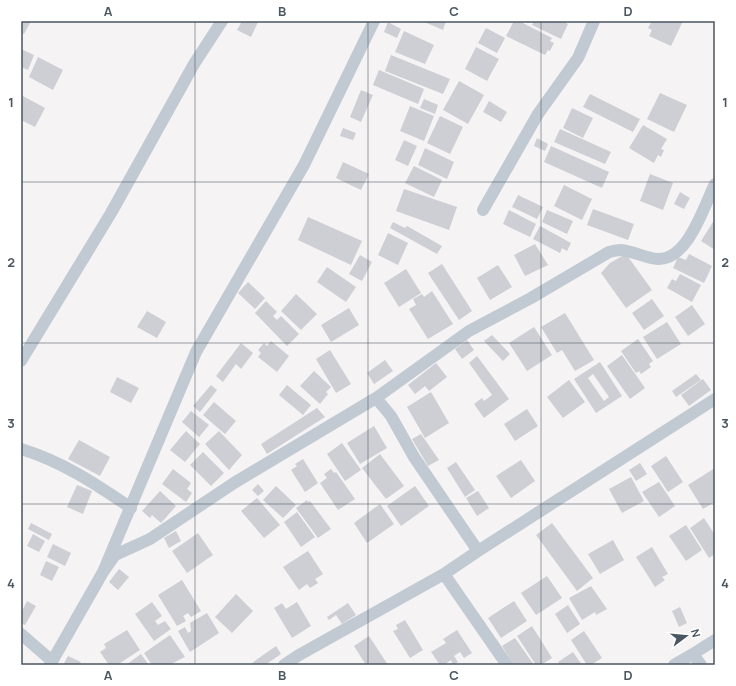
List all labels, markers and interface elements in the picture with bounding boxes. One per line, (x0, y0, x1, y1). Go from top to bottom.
text: A (104, 2, 113, 20)
text: B (278, 2, 286, 20)
text: C (449, 2, 459, 20)
text: D (623, 2, 633, 20)
text: 1 (8, 93, 14, 111)
text: 1 (722, 93, 728, 111)
text: 2 (7, 253, 15, 271)
text: 2 (721, 253, 729, 271)
text: 3 (7, 414, 15, 432)
text: 3 (721, 414, 729, 432)
text: 4 (7, 574, 15, 592)
text: 4 (721, 574, 729, 592)
north arrow (666, 616, 706, 656)
text: N (688, 627, 704, 639)
text: A (104, 666, 113, 684)
text: B (278, 666, 286, 684)
text: C (449, 666, 459, 684)
text: D (623, 666, 633, 684)

